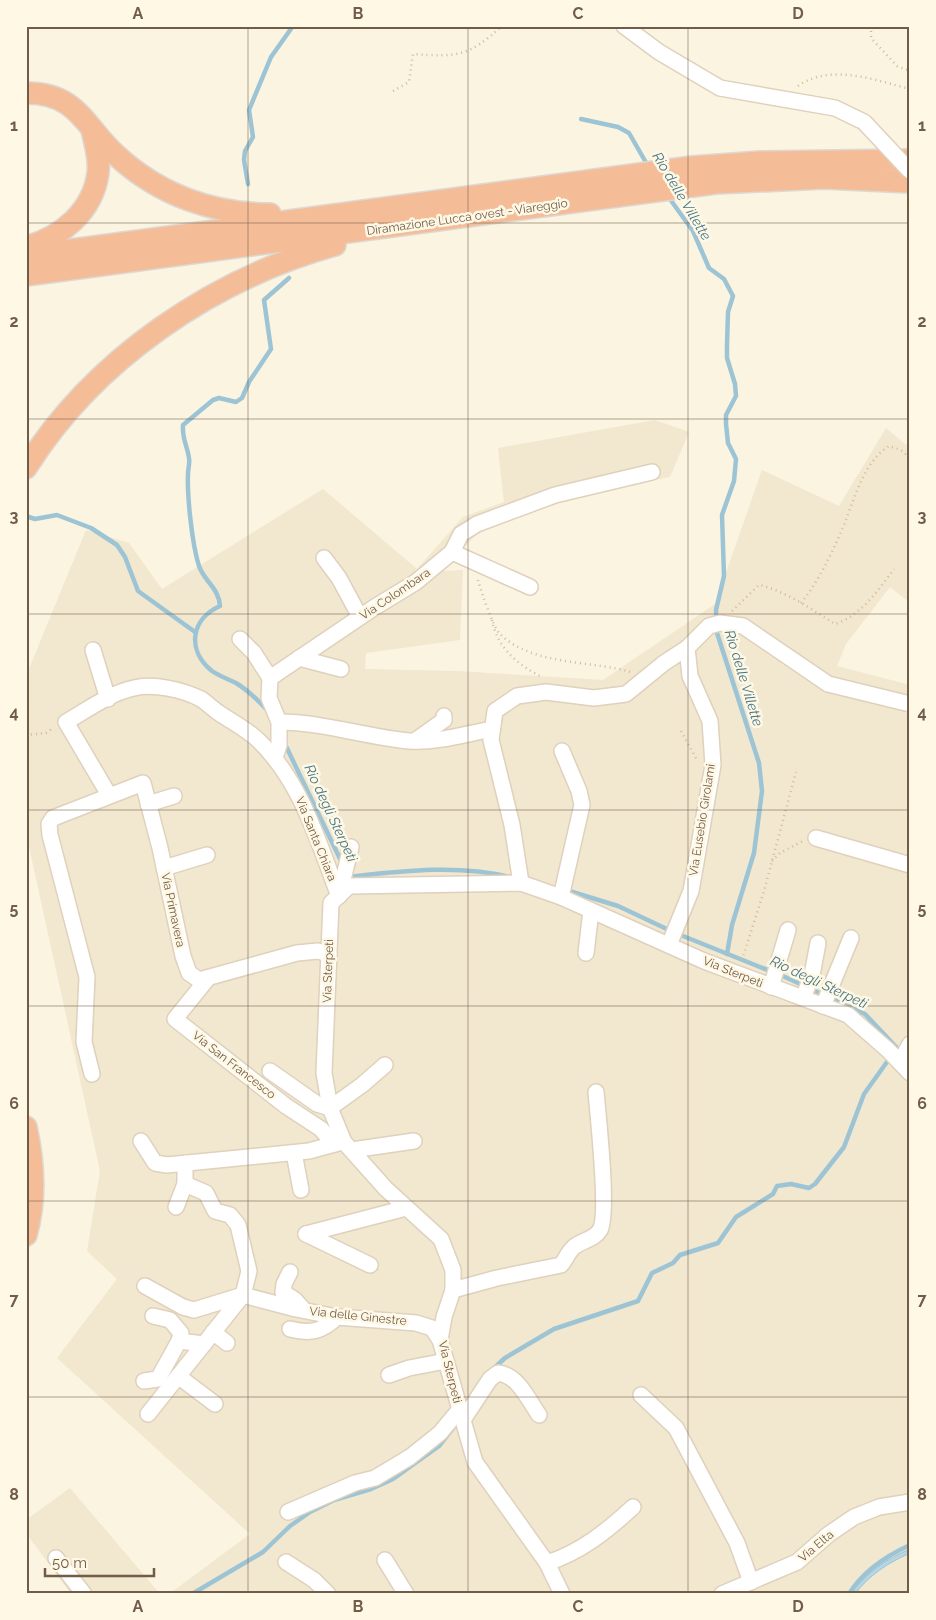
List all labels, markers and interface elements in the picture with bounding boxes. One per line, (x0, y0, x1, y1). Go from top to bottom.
text: A (133, 4, 144, 23)
text: B (353, 4, 364, 23)
text: C (573, 4, 584, 23)
text: D (792, 4, 804, 23)
text: 1 (10, 116, 18, 135)
text: 1 (918, 116, 926, 135)
water label: Rio delle Villette (649, 149, 715, 243)
street label: Diramazione Lucca ovest - Viareggio (366, 196, 568, 238)
text: 2 (9, 312, 19, 331)
text: 2 (917, 312, 927, 331)
text: 3 (10, 507, 19, 526)
text: 3 (918, 507, 927, 526)
street label: Via Colombara (357, 565, 433, 623)
water label: Rio delle Villette (722, 628, 766, 729)
text: 4 (9, 703, 19, 722)
text: 4 (917, 703, 927, 722)
water label: Rio degli Sterpeti (301, 762, 361, 865)
street label: Via Eusebio Girolami (686, 763, 718, 877)
street label: Via Santa Chiara (293, 795, 339, 883)
street label: Via Primavera (158, 871, 188, 949)
text: 5 (10, 899, 19, 918)
text: 5 (918, 899, 927, 918)
street label: Via Sterpeti (320, 939, 336, 1003)
water label: Rio degli Sterpeti (768, 952, 871, 1012)
street label: Via Sterpeti (701, 954, 765, 990)
street label: Via San Francesco (190, 1028, 278, 1102)
text: 6 (9, 1094, 19, 1113)
text: 6 (917, 1094, 927, 1113)
text: 7 (10, 1290, 19, 1309)
text: 7 (918, 1290, 927, 1309)
street label: Via delle Ginestre (309, 1304, 407, 1328)
street label: Via Sterpeti (435, 1339, 465, 1405)
text: 8 (9, 1485, 19, 1504)
text: 8 (917, 1485, 927, 1504)
street label: Via Elta (796, 1527, 836, 1565)
scale bar (45, 1545, 154, 1577)
text: 50 m (52, 1554, 87, 1572)
text: A (133, 1597, 144, 1616)
text: B (353, 1597, 364, 1616)
text: C (573, 1597, 584, 1616)
text: D (792, 1597, 804, 1616)

